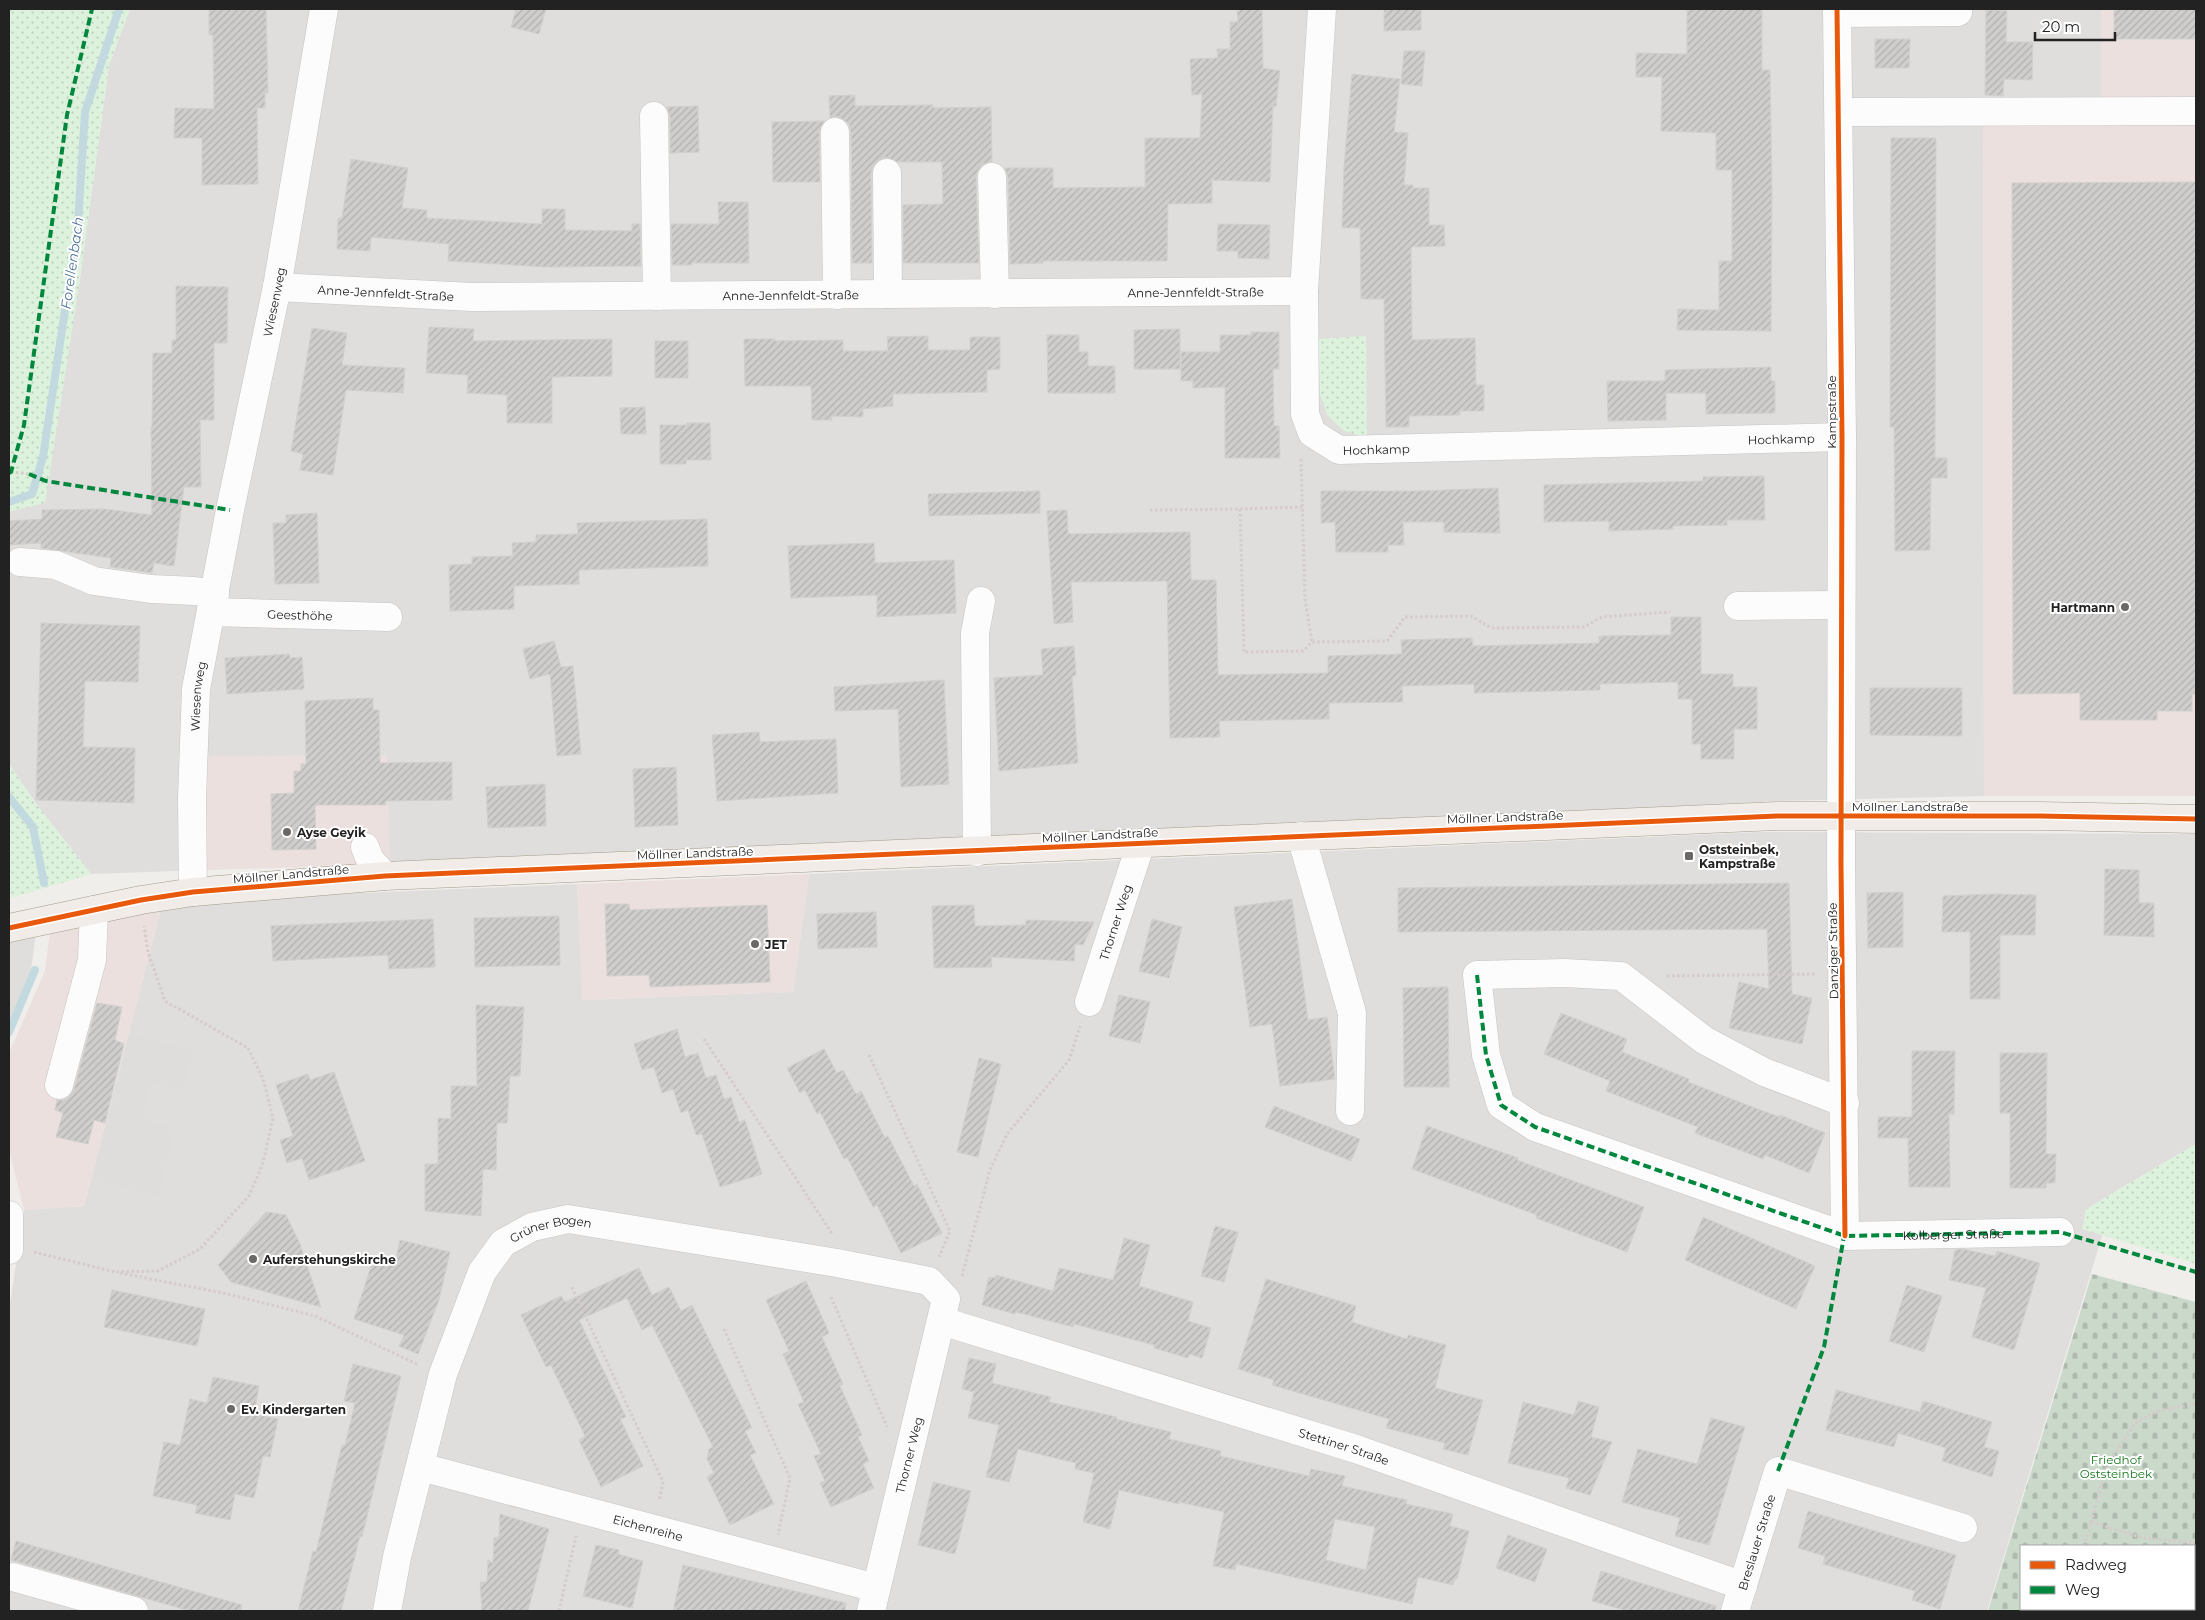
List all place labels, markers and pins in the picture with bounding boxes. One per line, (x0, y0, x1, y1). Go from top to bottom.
place label: Hartmann (2051, 600, 2115, 615)
marker: Hartmann (2119, 601, 2131, 613)
place label: Ayse Geyik (296, 825, 366, 840)
marker: Ayse Geyik (281, 826, 293, 838)
place label: Oststeinbek, Kampstraße (1699, 842, 1779, 871)
marker: Oststeinbek, Kampstraße (1683, 850, 1695, 862)
place label: JET (764, 937, 788, 952)
marker: JET (749, 938, 761, 950)
place label: Auferstehungskirche (262, 1252, 396, 1267)
marker: Auferstehungskirche (247, 1253, 259, 1265)
place label: Ev. Kindergarten (241, 1402, 346, 1417)
marker: Ev. Kindergarten (225, 1403, 237, 1415)

